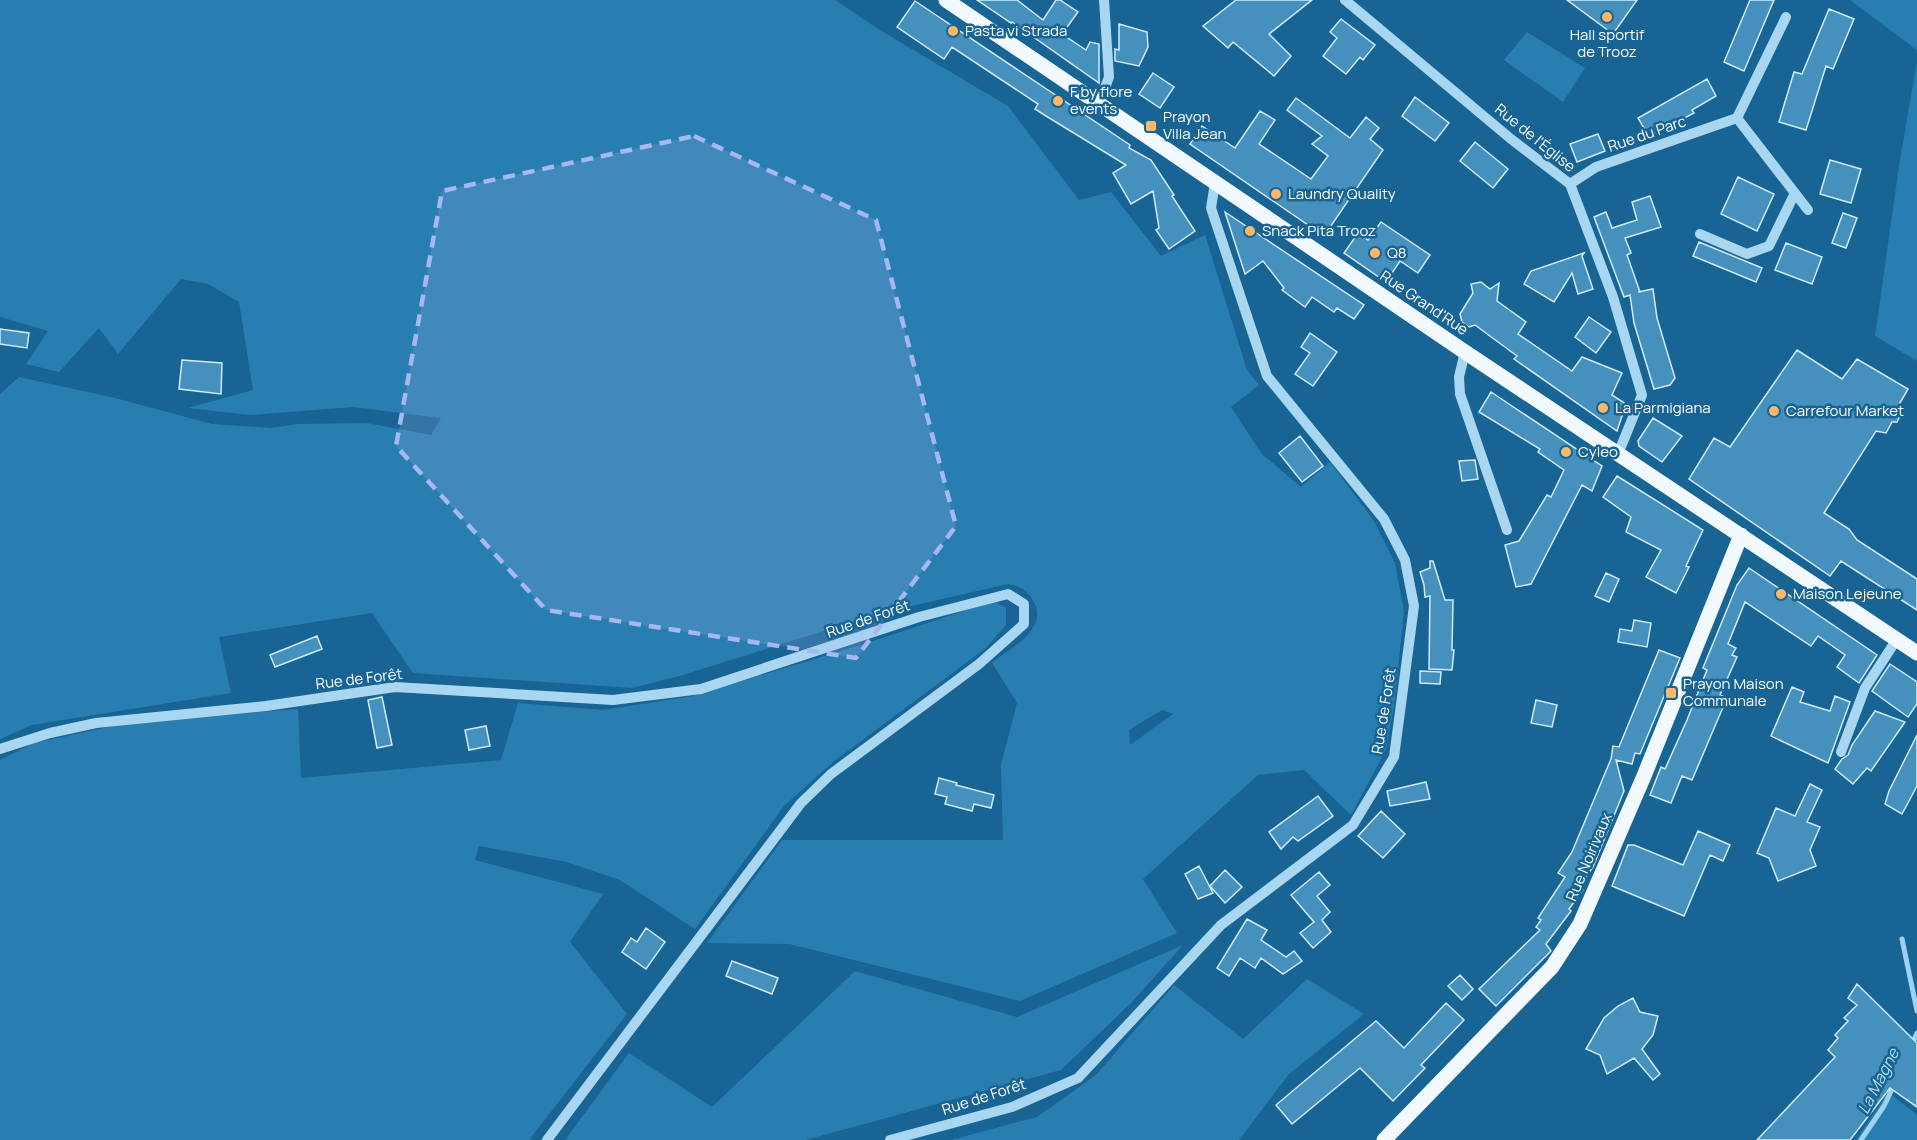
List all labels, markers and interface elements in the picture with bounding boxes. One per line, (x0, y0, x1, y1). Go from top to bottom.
marker: Hall sportif de Trooz (1600, 10, 1614, 24)
place label: Pasta vi Strada (965, 20, 1067, 41)
marker: Pasta vi Strada (946, 24, 960, 38)
place label: Hall sportif de Trooz (1570, 24, 1645, 62)
place label: F by flore events (1070, 81, 1132, 119)
marker: F by flore events (1051, 94, 1065, 108)
street label: Rue de l'Église (1491, 99, 1580, 177)
place label: Prayon Villa Jean (1163, 106, 1226, 144)
street label: Rue du Parc (1605, 110, 1689, 157)
marker: Prayon Villa Jean (1144, 119, 1158, 133)
place label: Laundry Quality (1288, 183, 1396, 204)
marker: Laundry Quality (1269, 187, 1283, 201)
place label: Snack Pita Trooz (1262, 220, 1376, 241)
marker: Snack Pita Trooz (1243, 224, 1257, 238)
place label: Q8 (1387, 242, 1407, 263)
marker: Q8 (1368, 246, 1382, 260)
street label: Rue Grand'Rue (1376, 265, 1473, 340)
place label: La Parmigiana (1615, 397, 1711, 418)
place label: Carrefour Market (1786, 400, 1904, 421)
marker: La Parmigiana (1596, 401, 1610, 415)
marker: Carrefour Market (1767, 404, 1781, 418)
place label: Cyleo (1578, 441, 1618, 462)
marker: Cyleo (1559, 445, 1573, 459)
place label: Maison Lejeune (1793, 583, 1902, 604)
marker: Maison Lejeune (1774, 587, 1788, 601)
street label: Rue de Forêt (823, 594, 912, 643)
street label: Rue de Forêt (314, 663, 403, 694)
street label: Rue de Forêt (1366, 666, 1401, 756)
place label: Prayon Maison Communale (1683, 673, 1784, 711)
marker: Prayon Maison Communale (1664, 686, 1678, 700)
street label: Rue Noirivaux (1561, 809, 1617, 904)
water label: La Magne (1852, 1043, 1905, 1118)
street label: Rue de Forêt (939, 1073, 1029, 1120)

